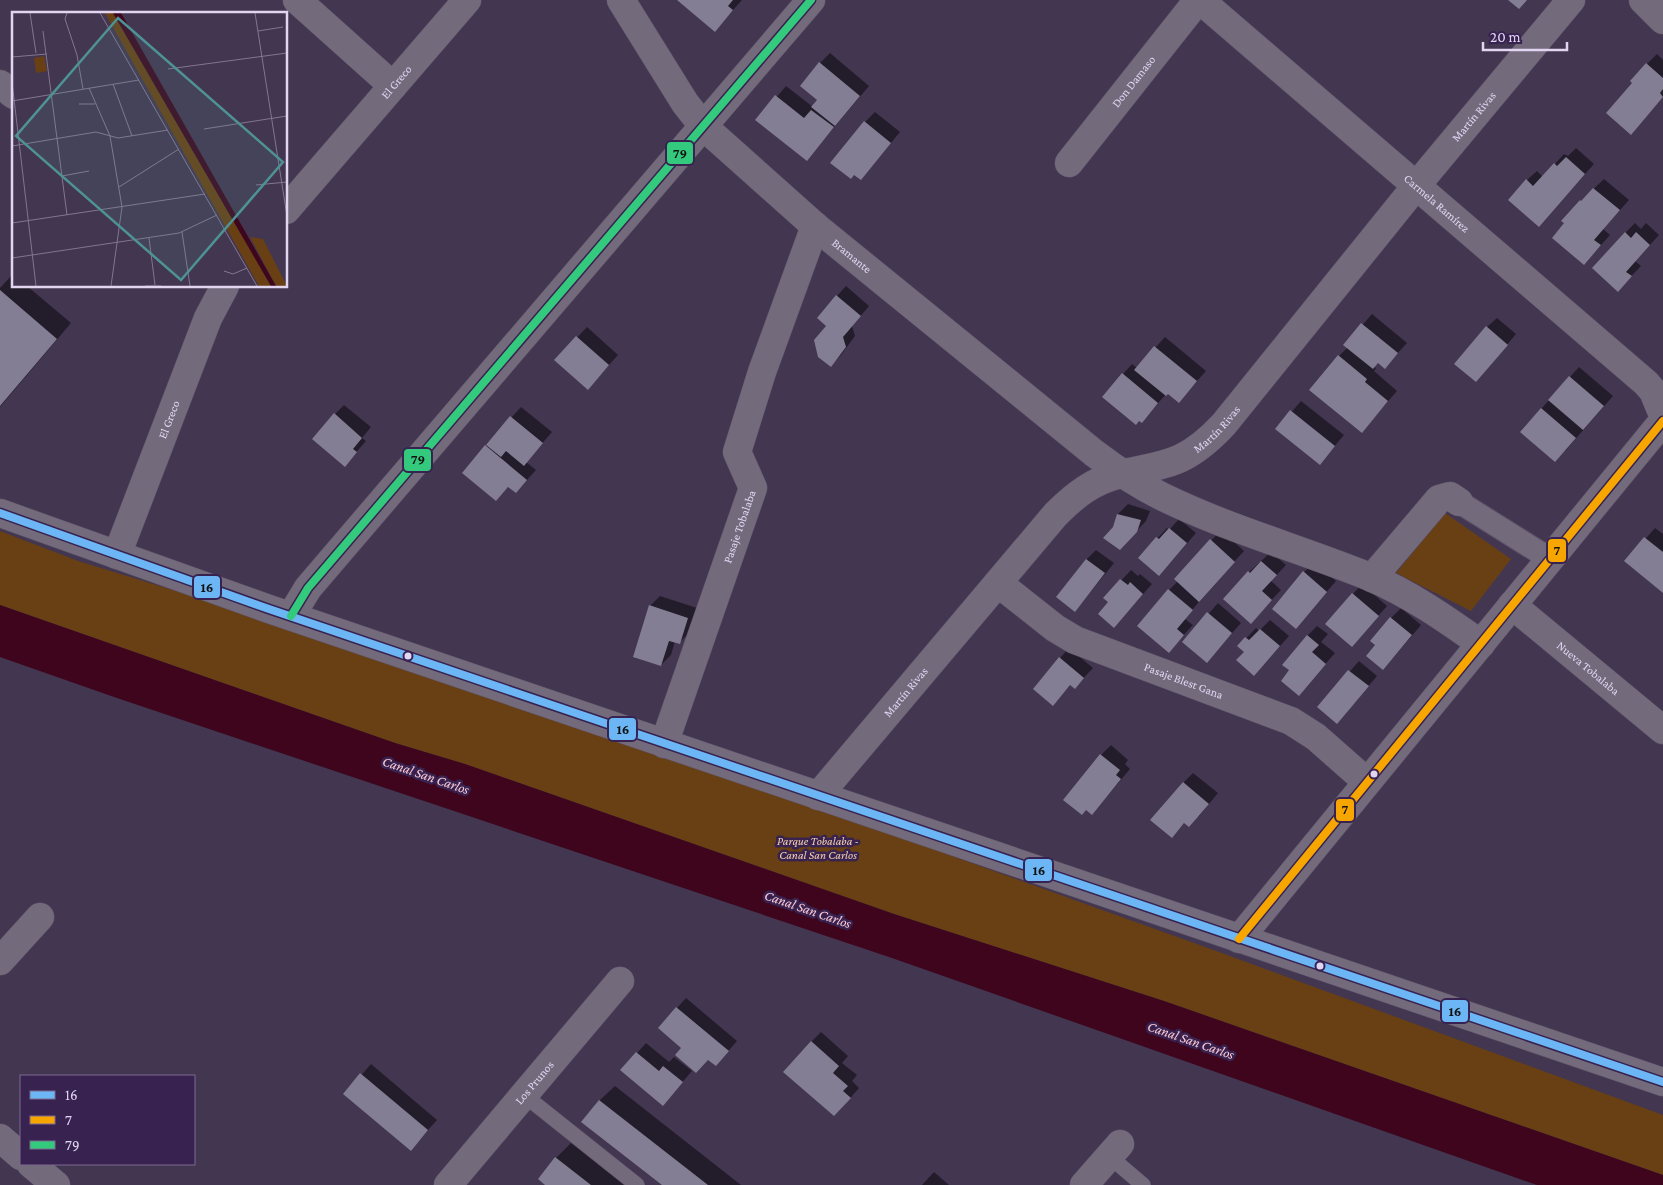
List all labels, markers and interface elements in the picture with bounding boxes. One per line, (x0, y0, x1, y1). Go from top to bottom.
inset map (12, 12, 288, 288)
scale bar (1483, 20, 1567, 52)
text: 20 m (1490, 29, 1521, 45)
street label: Don Damaso (1109, 53, 1158, 110)
street label: El Greco (378, 62, 415, 102)
street label: Martín Rivas (1449, 88, 1499, 145)
line badge: 79 (666, 141, 694, 165)
text: 79 (673, 145, 687, 161)
street label: Carmela Ramírez (1401, 171, 1472, 235)
street label: Bramante (829, 236, 874, 276)
street label: El Greco (155, 399, 183, 441)
street label: Martín Rivas (1191, 402, 1243, 456)
line badge: 79 (403, 448, 432, 472)
text: 79 (411, 451, 425, 467)
street label: Pasaje Tobalaba (720, 488, 759, 565)
line badge: 7 (1547, 538, 1567, 563)
text: 7 (1554, 542, 1561, 558)
line badge: 16 (193, 575, 221, 599)
text: 16 (201, 579, 213, 595)
street label: Nueva Tobalaba (1554, 638, 1623, 698)
unlabelled marker (403, 651, 413, 661)
street label: Pasaje Blest Gana (1142, 660, 1226, 702)
street label: Martín Rivas (881, 664, 931, 720)
line badge: 16 (608, 717, 637, 741)
text: 16 (617, 721, 629, 737)
water label: Canal San Carlos (381, 753, 472, 798)
unlabelled marker (1369, 769, 1379, 779)
line badge: 7 (1335, 798, 1355, 822)
text: 7 (1342, 801, 1349, 817)
park label: Parque Tobalaba - Canal San Carlos (777, 834, 859, 862)
line badge: 16 (1024, 858, 1053, 882)
text: 16 (1033, 862, 1045, 878)
water label: Canal San Carlos (763, 887, 854, 932)
unlabelled marker (1315, 961, 1325, 971)
line badge: 16 (1441, 999, 1469, 1023)
text: 16 (1449, 1003, 1461, 1019)
water label: Canal San Carlos (1146, 1018, 1237, 1063)
street label: Los Prunos (512, 1058, 557, 1107)
legend (20, 1075, 195, 1165)
text: 16 (65, 1087, 78, 1103)
text: 7 (65, 1112, 72, 1128)
text: 79 (65, 1137, 80, 1153)

